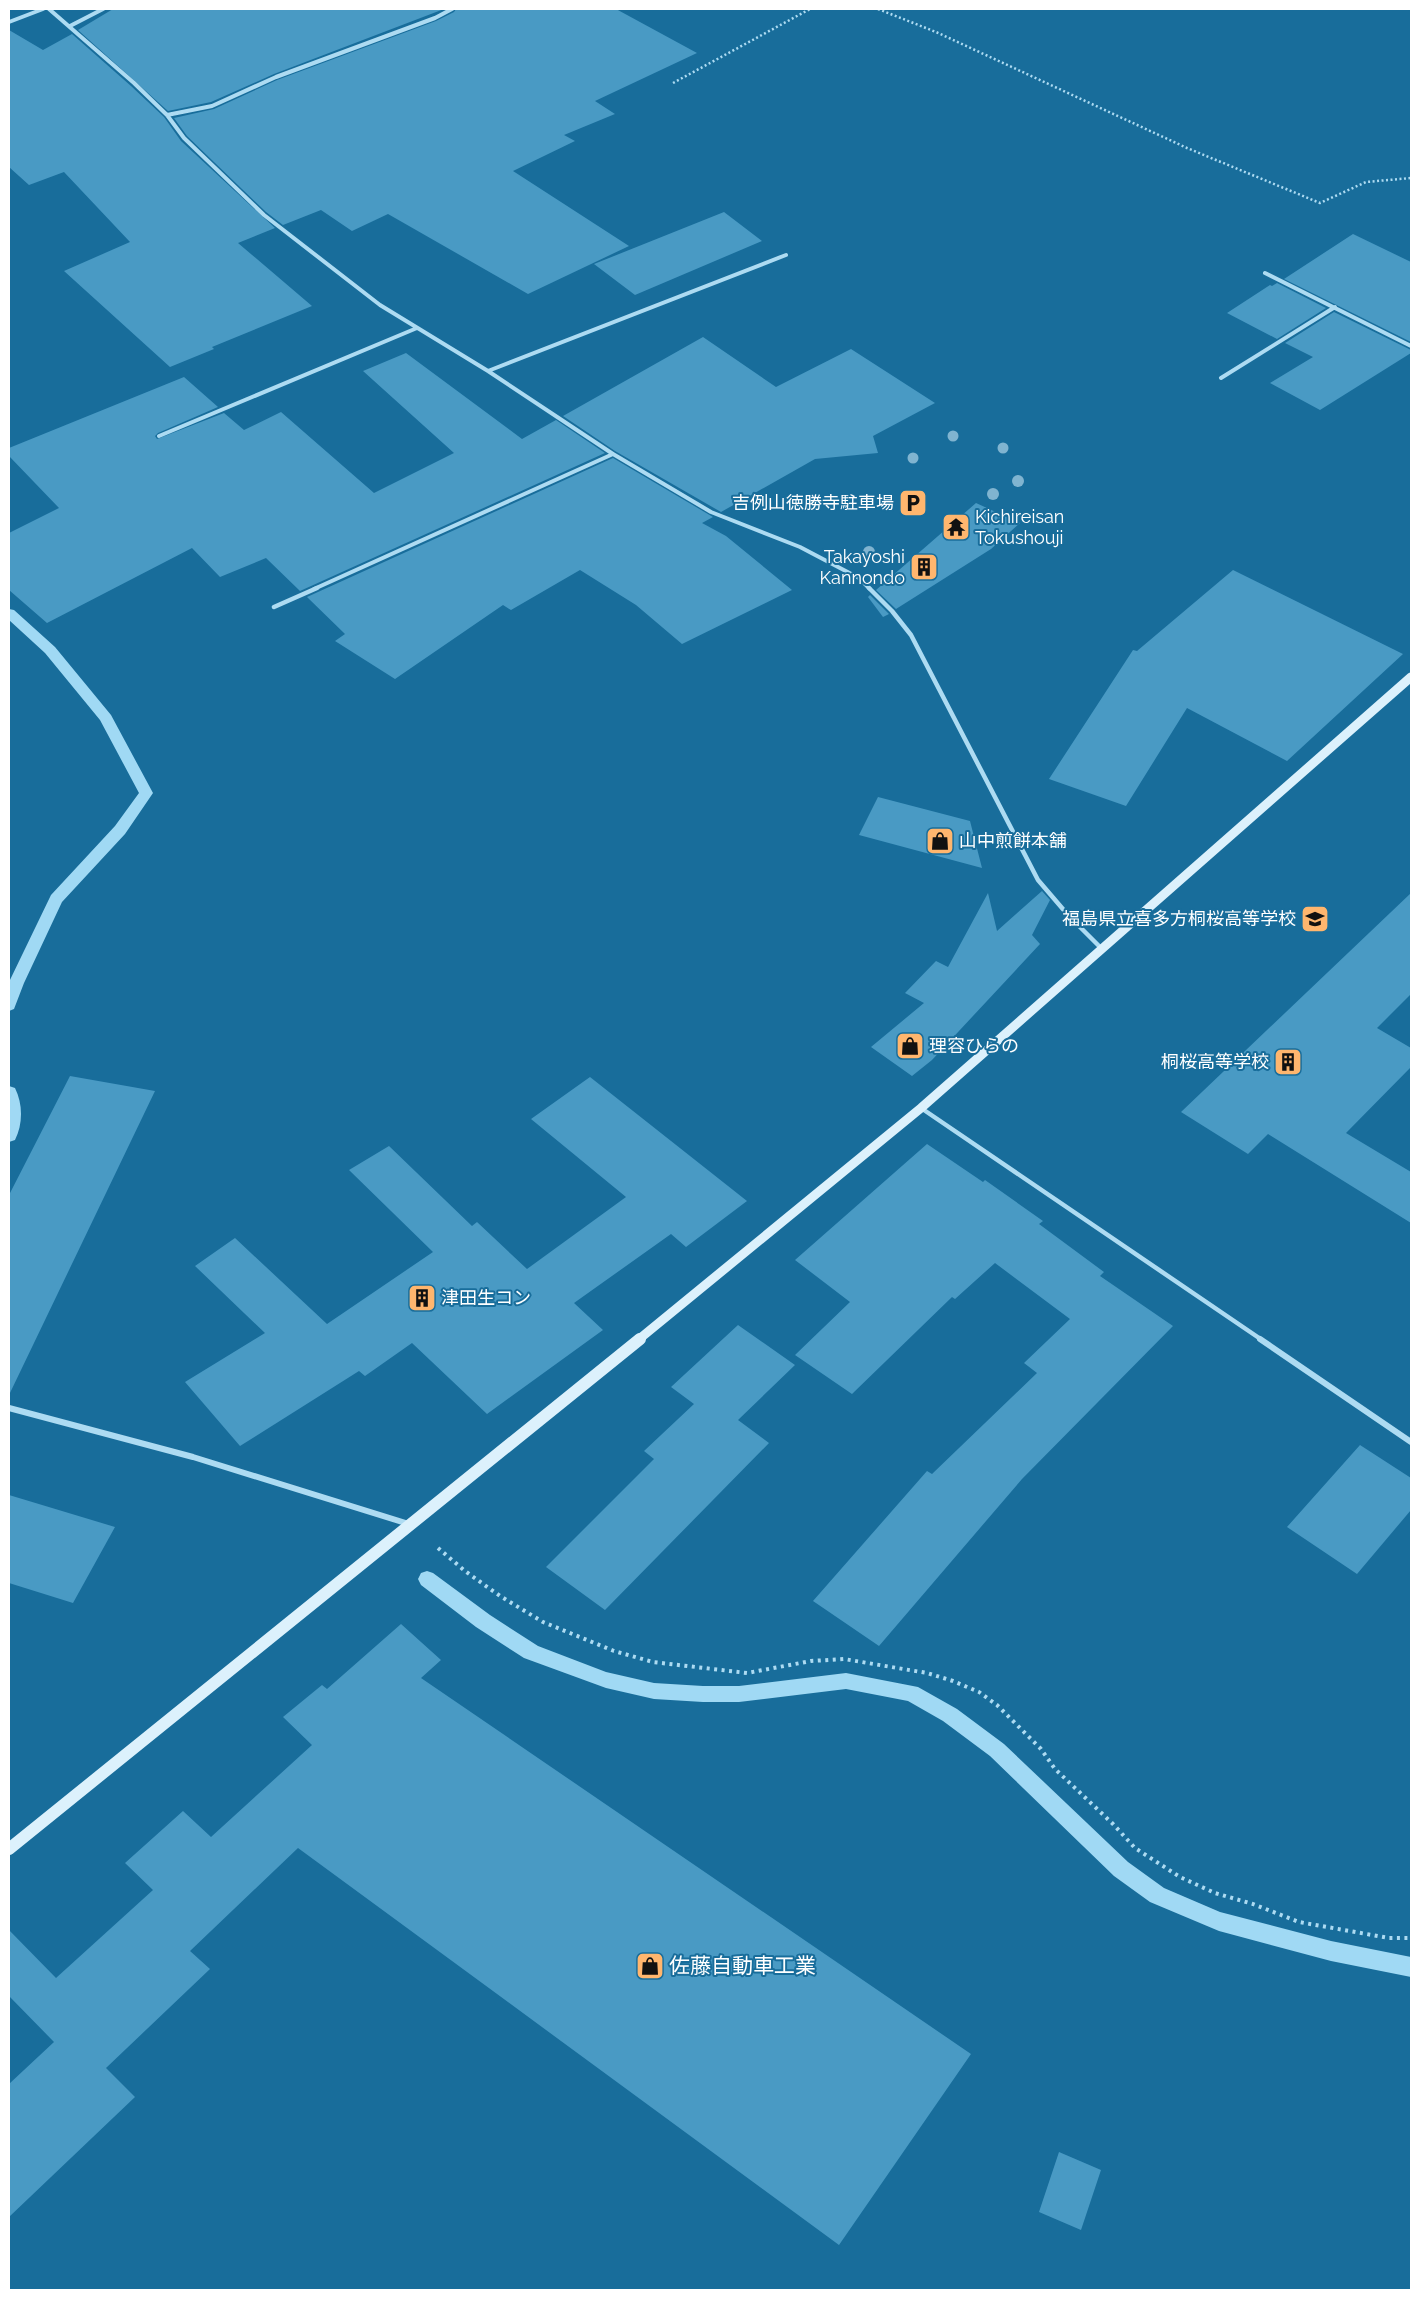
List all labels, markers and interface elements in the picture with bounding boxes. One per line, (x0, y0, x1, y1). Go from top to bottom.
parking icon: 吉例山徳勝寺駐車場 (898, 488, 928, 518)
place label: 吉例山徳勝寺駐車場 (732, 492, 894, 513)
place label: Kichireisan Tokushouji (975, 506, 1064, 548)
temple icon: Kichireisan Tokushouji (941, 512, 971, 542)
place label: Takayoshi Kannondo (820, 546, 905, 588)
building icon: Takayoshi Kannondo (909, 552, 939, 582)
shop icon: 山中煎餅本舗 (925, 826, 955, 856)
place label: 山中煎餅本舗 (959, 830, 1067, 851)
school or university icon: 福島県立喜多方桐桜高等学校 (1300, 904, 1330, 934)
place label: 福島県立喜多方桐桜高等学校 (1062, 908, 1296, 929)
shop icon: 理容ひらの (895, 1031, 925, 1061)
place label: 理容ひらの (929, 1035, 1019, 1056)
building icon: 桐桜高等学校 (1273, 1047, 1303, 1077)
place label: 桐桜高等学校 (1161, 1051, 1269, 1072)
building icon: 津田生コン (407, 1283, 437, 1313)
place label: 津田生コン (441, 1287, 531, 1308)
shop icon: 佐藤自動車工業 (635, 1951, 665, 1981)
place label: 佐藤自動車工業 (669, 1953, 816, 1978)

